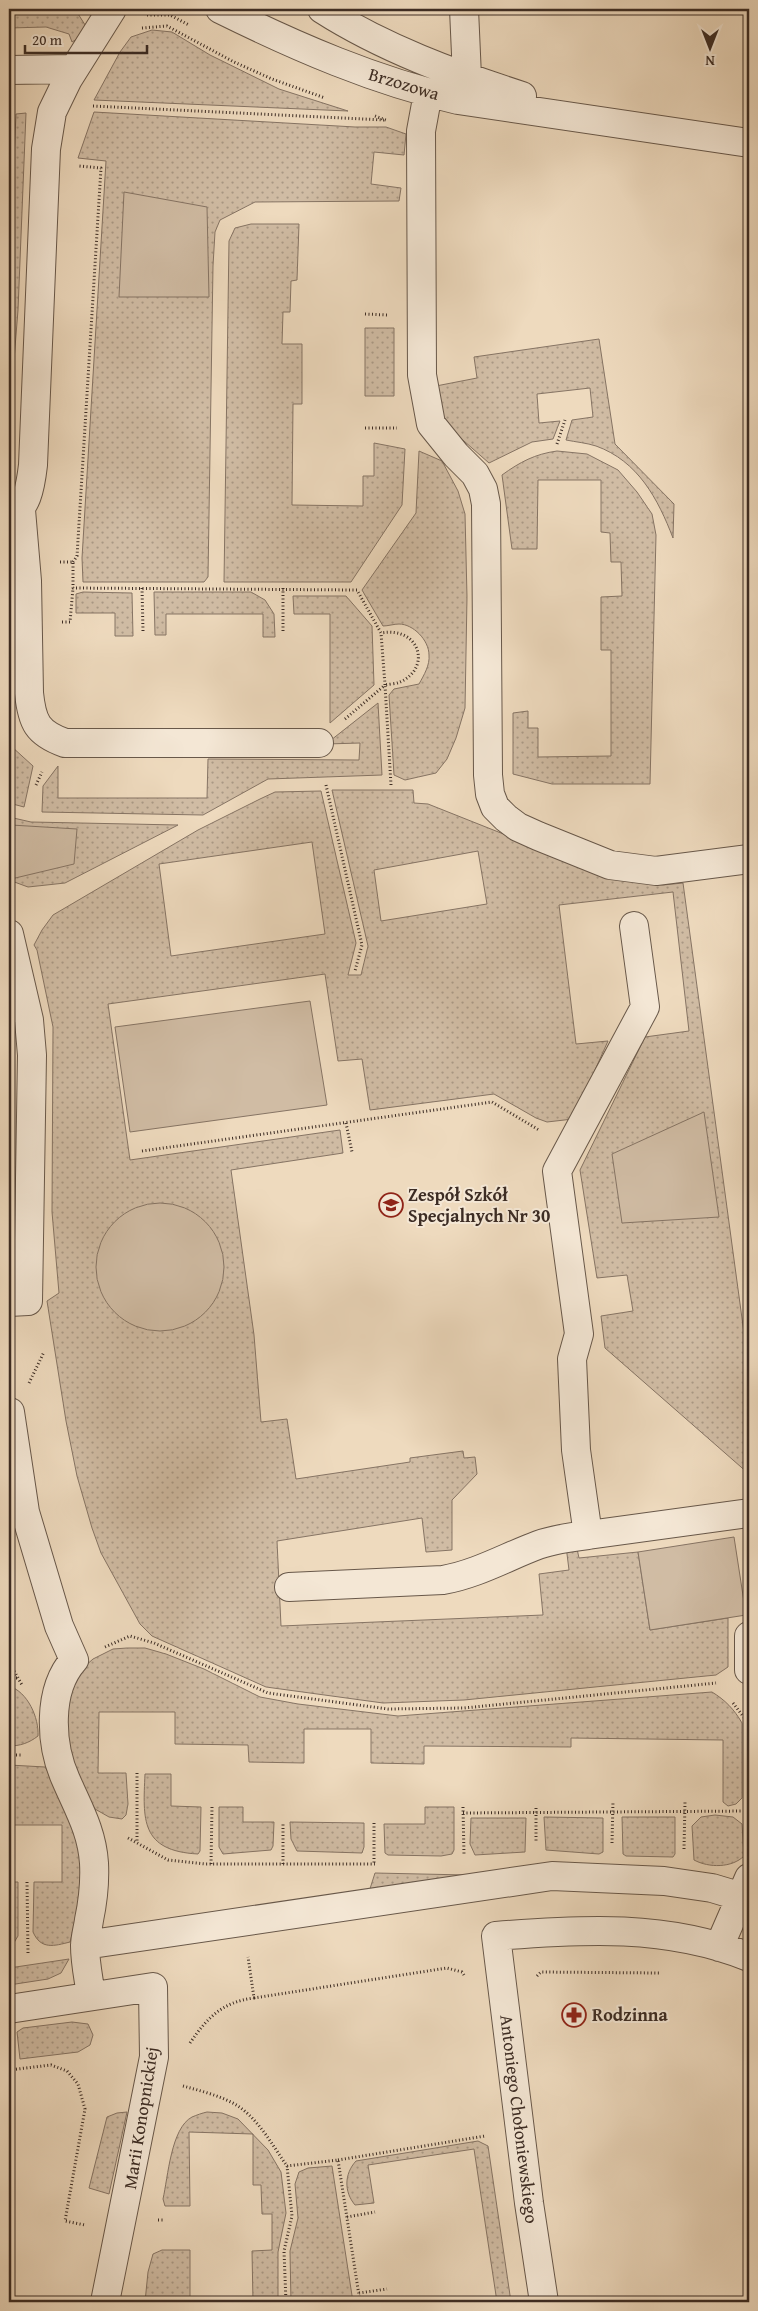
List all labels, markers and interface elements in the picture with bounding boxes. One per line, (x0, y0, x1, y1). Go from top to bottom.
scale bar (25, 22, 148, 54)
north arrow (686, 22, 736, 72)
text: 20 m (32, 29, 63, 50)
text: N (705, 51, 715, 71)
street label: Brzozowa (366, 60, 443, 107)
place label: Zespół Szkół Specjalnych Nr 30 (408, 1181, 550, 1229)
school or university icon: Zespół Szkół Specjalnych Nr 30 (378, 1192, 404, 1218)
place label: Rodzinna (592, 2001, 668, 2028)
pharmacy icon: Rodzinna (561, 2002, 587, 2028)
street label: Antoniego Chołoniewskiego (493, 2013, 546, 2225)
street label: Marii Konopnickiej (116, 2045, 165, 2191)

